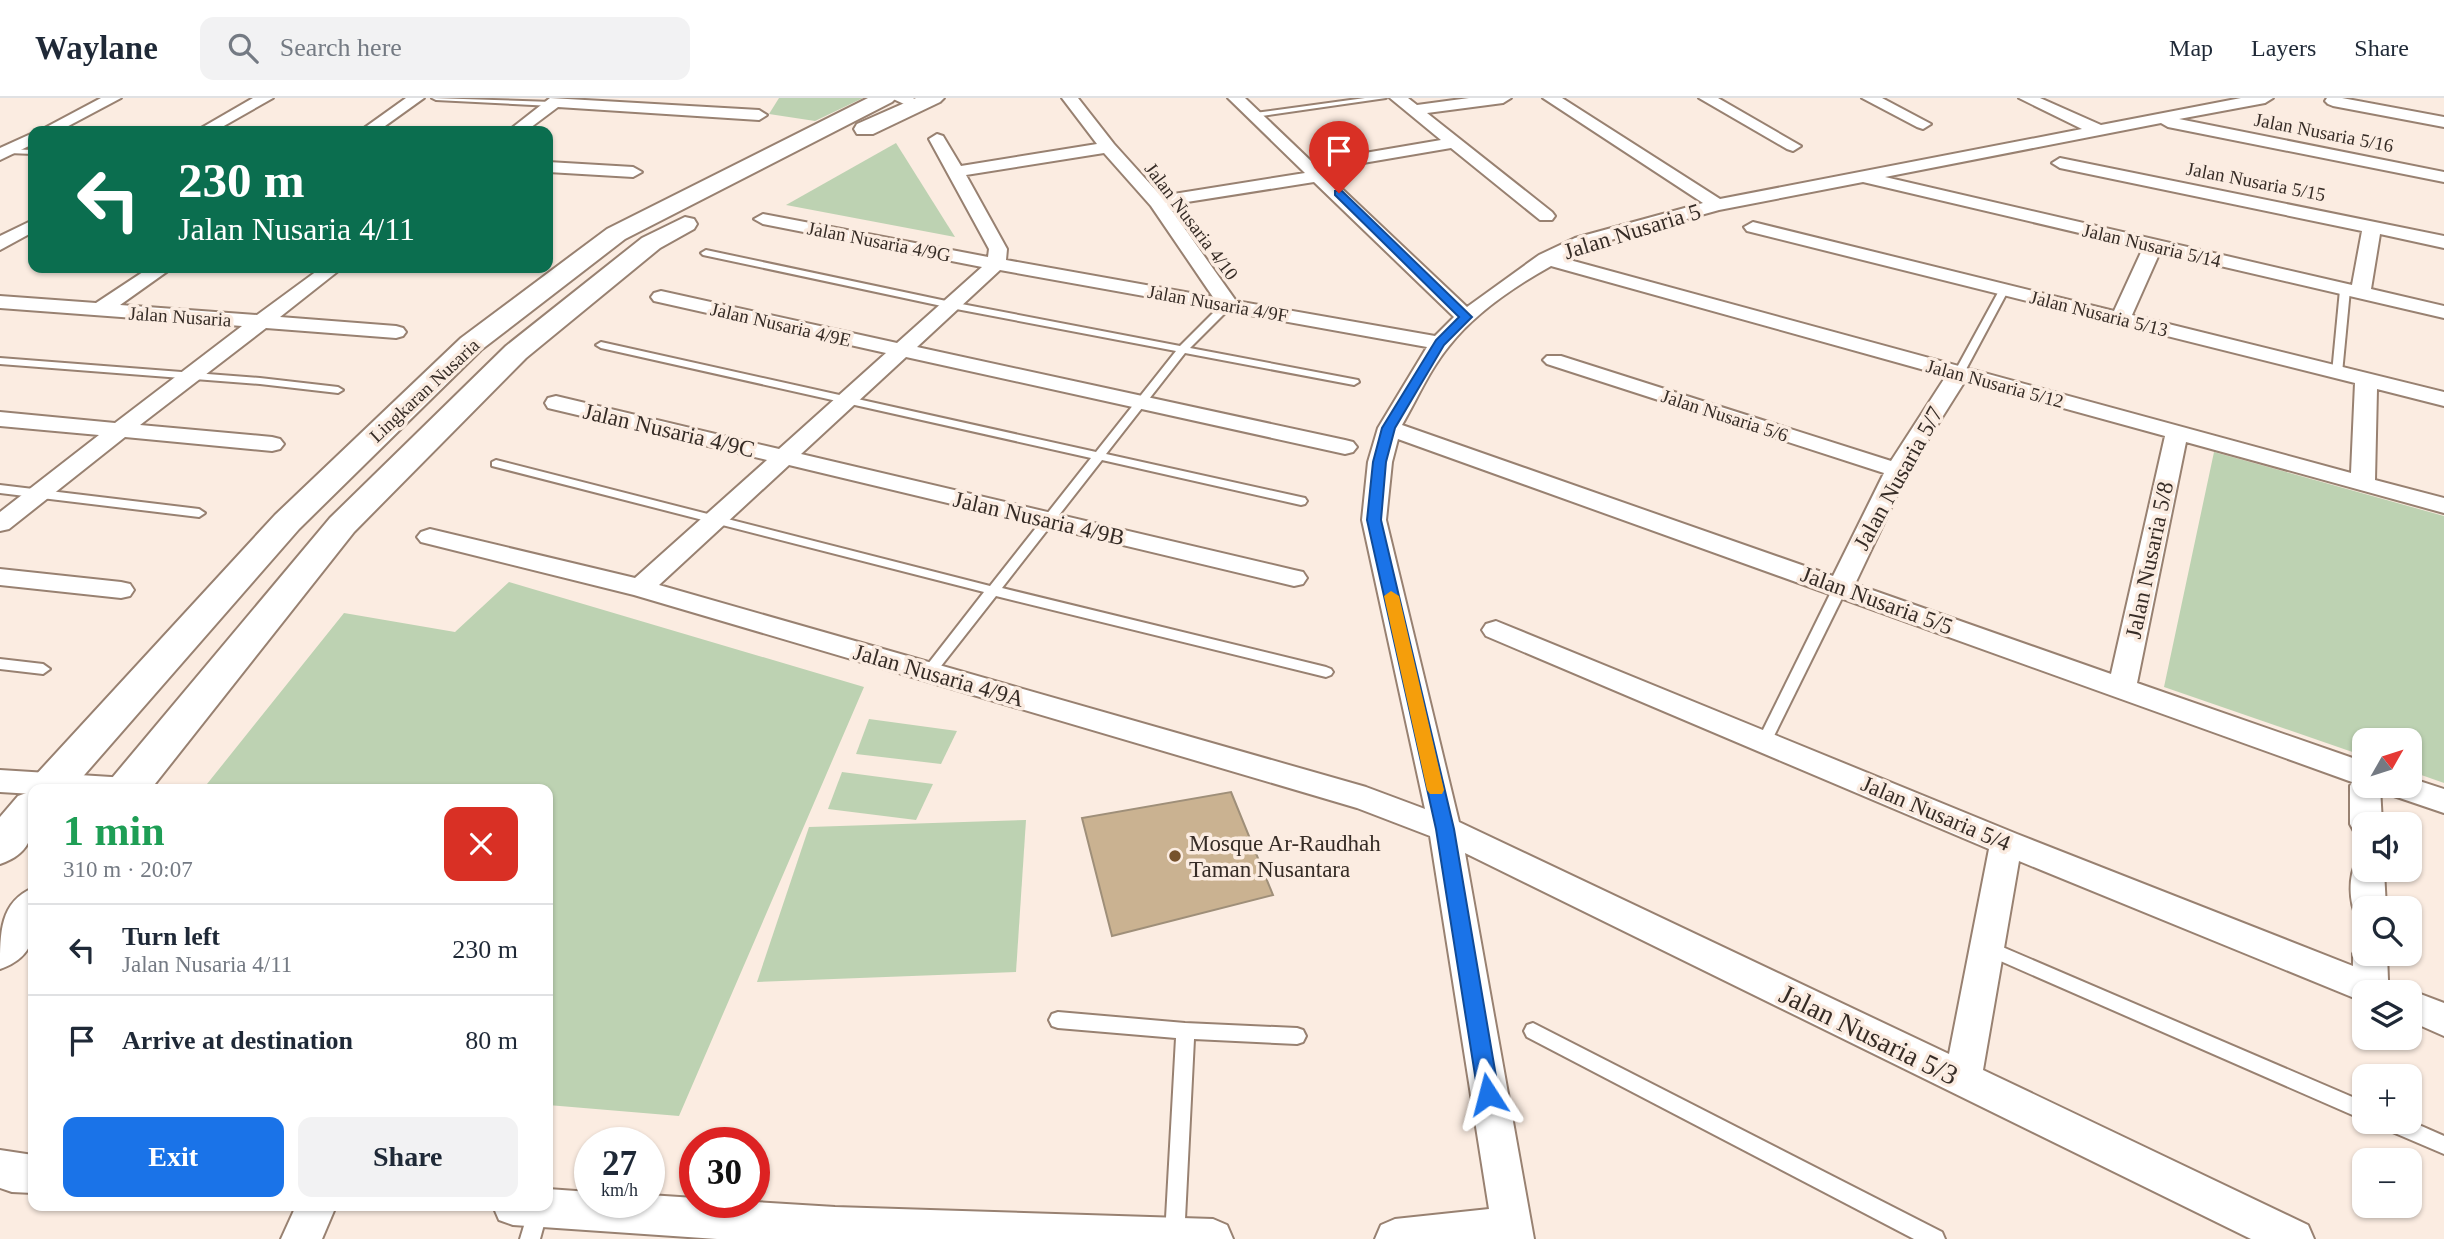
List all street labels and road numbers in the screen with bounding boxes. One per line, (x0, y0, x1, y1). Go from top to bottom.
street label: Jalan Nusaria 5/16 (2252, 109, 2395, 156)
street label: Jalan Nusaria 5/15 (2184, 158, 2327, 205)
street label: Jalan Nusaria 4/10 (1141, 159, 1243, 284)
street label: Jalan Nusaria 5 (1561, 199, 1704, 264)
street label: Jalan Nusaria 4/9G (805, 217, 953, 266)
street label: Jalan Nusaria 5/14 (2081, 219, 2224, 272)
street label: Jalan Nusaria 4/9F (1146, 281, 1290, 326)
street label: Jalan Nusaria 5/13 (2028, 286, 2170, 341)
street label: Jalan Nusaria 4/9E (709, 298, 853, 351)
street label: Jalan Nusaria (128, 302, 233, 331)
street label: Lingkaran Nusaria (365, 334, 484, 446)
street label: Jalan Nusaria 5/12 (1924, 355, 2066, 412)
street label: Jalan Nusaria 5/6 (1659, 385, 1791, 446)
street label: Jalan Nusaria 4/9C (581, 399, 757, 462)
street label: Jalan Nusaria 5/7 (1849, 402, 1948, 554)
street label: Jalan Nusaria 5/8 (2121, 479, 2178, 641)
street label: Jalan Nusaria 4/9B (951, 487, 1127, 550)
street label: Jalan Nusaria 5/5 (1798, 561, 1956, 640)
street label: Jalan Nusaria 4/9A (851, 639, 1027, 712)
street label: Jalan Nusaria 5/4 (1857, 771, 2015, 856)
street label: Jalan Nusaria 5/3 (1775, 978, 1963, 1091)

